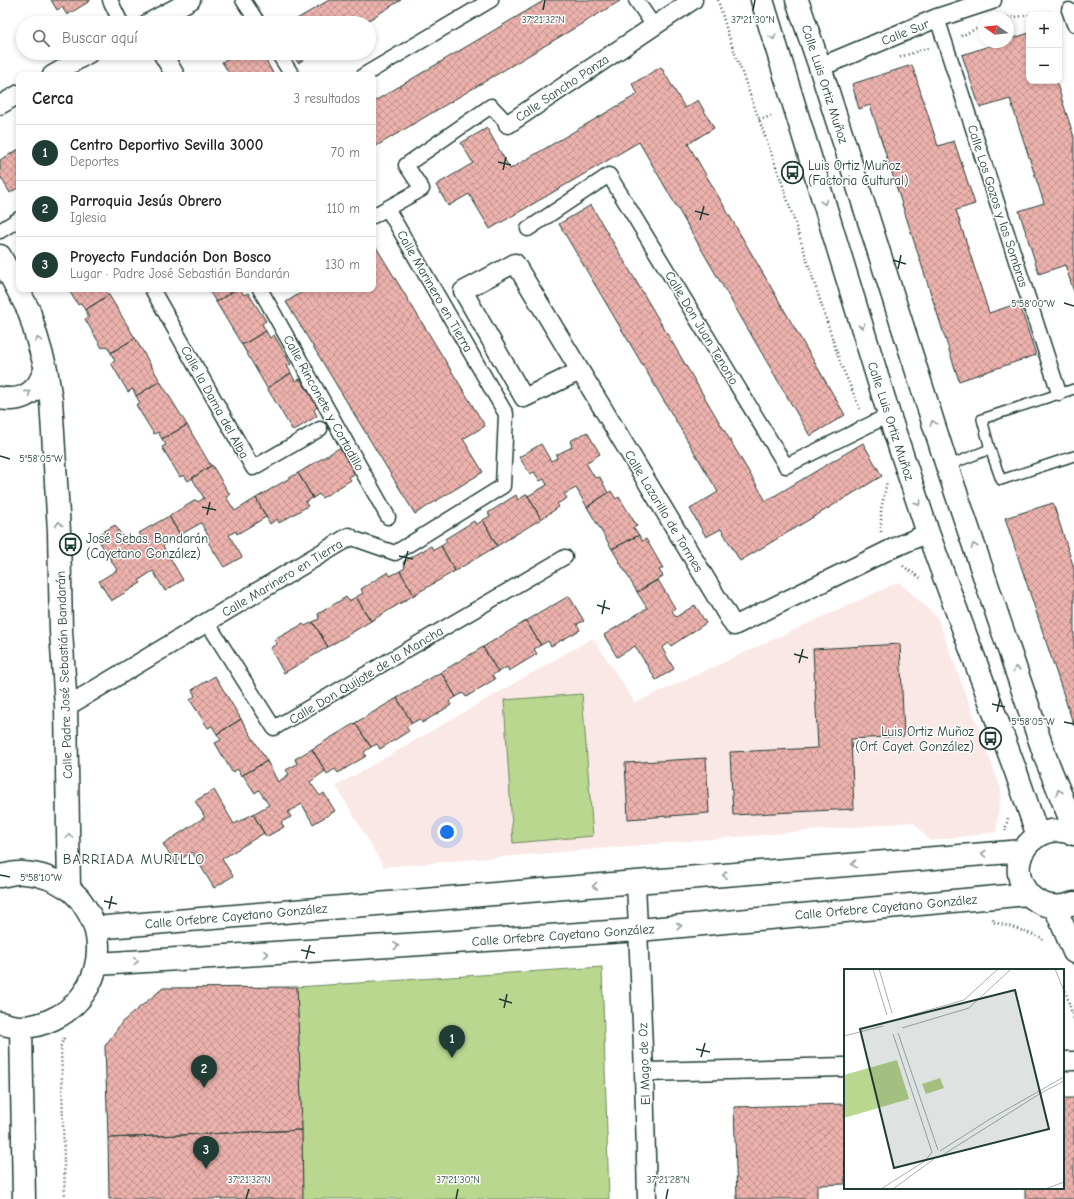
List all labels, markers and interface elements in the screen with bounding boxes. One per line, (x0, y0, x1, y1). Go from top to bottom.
north arrow (978, 12, 1014, 48)
map controls (1026, 12, 1062, 84)
button: + (1026, 12, 1062, 48)
text: 37°21'32"N (521, 14, 565, 26)
text: 37°21'30"N (731, 14, 775, 26)
street label: Calle Sur (879, 15, 932, 48)
search box (16, 16, 376, 60)
street label: Calle Luis Ortiz Muñoz (799, 23, 851, 146)
icon: search (30, 27, 52, 49)
text: Buscar aquí (62, 29, 138, 47)
one-way arrow (768, 34, 777, 41)
button: − (1026, 48, 1062, 84)
street label: Calle Sancho Panza (512, 51, 612, 125)
text: Cerca (32, 89, 74, 108)
text: 3 resultados (294, 91, 360, 106)
street label: Calle Los Gozos y las Sombras (965, 123, 1031, 289)
text: Centro Deportivo Sevilla 3000 (70, 136, 263, 154)
text: 1 (42, 145, 48, 160)
text: 70 m (331, 145, 360, 160)
text: Deportes (70, 154, 119, 169)
place label: Luis Ortiz Muñoz (Factoria Cultural) (808, 158, 908, 188)
bus stop icon: Luis Ortiz Muñoz (Factoria Cultural) (779, 159, 805, 185)
text: Parroquia Jesús Obrero (70, 192, 222, 210)
one-way arrow (819, 198, 828, 205)
text: 2 (42, 201, 48, 216)
text: 110 m (327, 201, 360, 216)
text: Iglesia (70, 210, 106, 225)
street label: Calle Marinero en Tierra (394, 228, 476, 354)
text: Proyecto Fundación Don Bosco (70, 248, 271, 266)
text: 3 (42, 257, 48, 272)
text: 130 m (325, 257, 360, 272)
text: Lugar · Padre José Sebastián Bandarán (70, 266, 290, 281)
street label: Calle Don Juan Tenorio (662, 268, 742, 388)
text: 5°58'00"W (1011, 298, 1055, 310)
one-way arrow (857, 322, 866, 329)
street label: Calle Rinconete y Cortadillo (280, 333, 368, 474)
one-way arrow (34, 337, 43, 344)
street label: Calle la Dama del Alba (178, 343, 252, 461)
street label: Calle Luis Ortiz Muñoz (865, 360, 917, 483)
one-way arrow (24, 391, 31, 398)
one-way arrow (929, 420, 938, 427)
street label: Calle Lazarillo de Tormes (622, 447, 706, 575)
text: 5°58'05"W (19, 453, 63, 465)
one-way arrow (913, 500, 922, 507)
one-way arrow (55, 521, 63, 527)
place label: José Sebas. Bandarán (Cayetano González) (86, 531, 208, 561)
bus stop icon: José Sebas. Bandarán (Cayetano González) (58, 532, 84, 558)
street label: Calle Marinero en Tierra (219, 536, 345, 620)
one-way arrow (970, 543, 979, 550)
street label: Calle Padre José Sebastián Bandarán (53, 571, 75, 779)
street label: Calle Don Quijote de la Mancha (286, 623, 446, 727)
one-way arrow (1012, 666, 1021, 673)
text: 5°58'05"W (1011, 716, 1055, 728)
place label: Luis Ortiz Muñoz (Orf. Cayet. González) (855, 724, 974, 754)
bus stop icon: Luis Ortiz Muñoz (Orf. Cayet. González) (977, 725, 1003, 751)
one-way arrow (1056, 788, 1064, 795)
your location (437, 822, 457, 842)
one-way arrow (65, 833, 73, 839)
one-way arrow (981, 850, 987, 859)
district label: BARRIADA MURILLO (63, 851, 205, 868)
one-way arrow (851, 860, 857, 869)
one-way arrow (722, 870, 728, 879)
text: 5°58'10"W (20, 872, 62, 884)
one-way arrow (592, 881, 598, 890)
street label: Calle Orfebre Cayetano González (794, 892, 978, 922)
street label: Calle Orfebre Cayetano González (144, 901, 328, 931)
street label: Calle Orfebre Cayetano González (471, 921, 655, 949)
one-way arrow (676, 922, 682, 931)
one-way arrow (393, 941, 399, 950)
one-way arrow (263, 949, 269, 958)
one-way arrow (133, 957, 139, 966)
inset map (844, 969, 1064, 1189)
street label: El Mago de Oz (635, 1022, 653, 1105)
pin: 1 (439, 1025, 465, 1058)
pin: 2 (191, 1055, 217, 1088)
pin: 3 (193, 1136, 219, 1169)
text: 37°21'32"N (227, 1174, 271, 1186)
text: 37°21'30"N (436, 1174, 480, 1186)
text: 37°21'28"N (646, 1174, 690, 1186)

